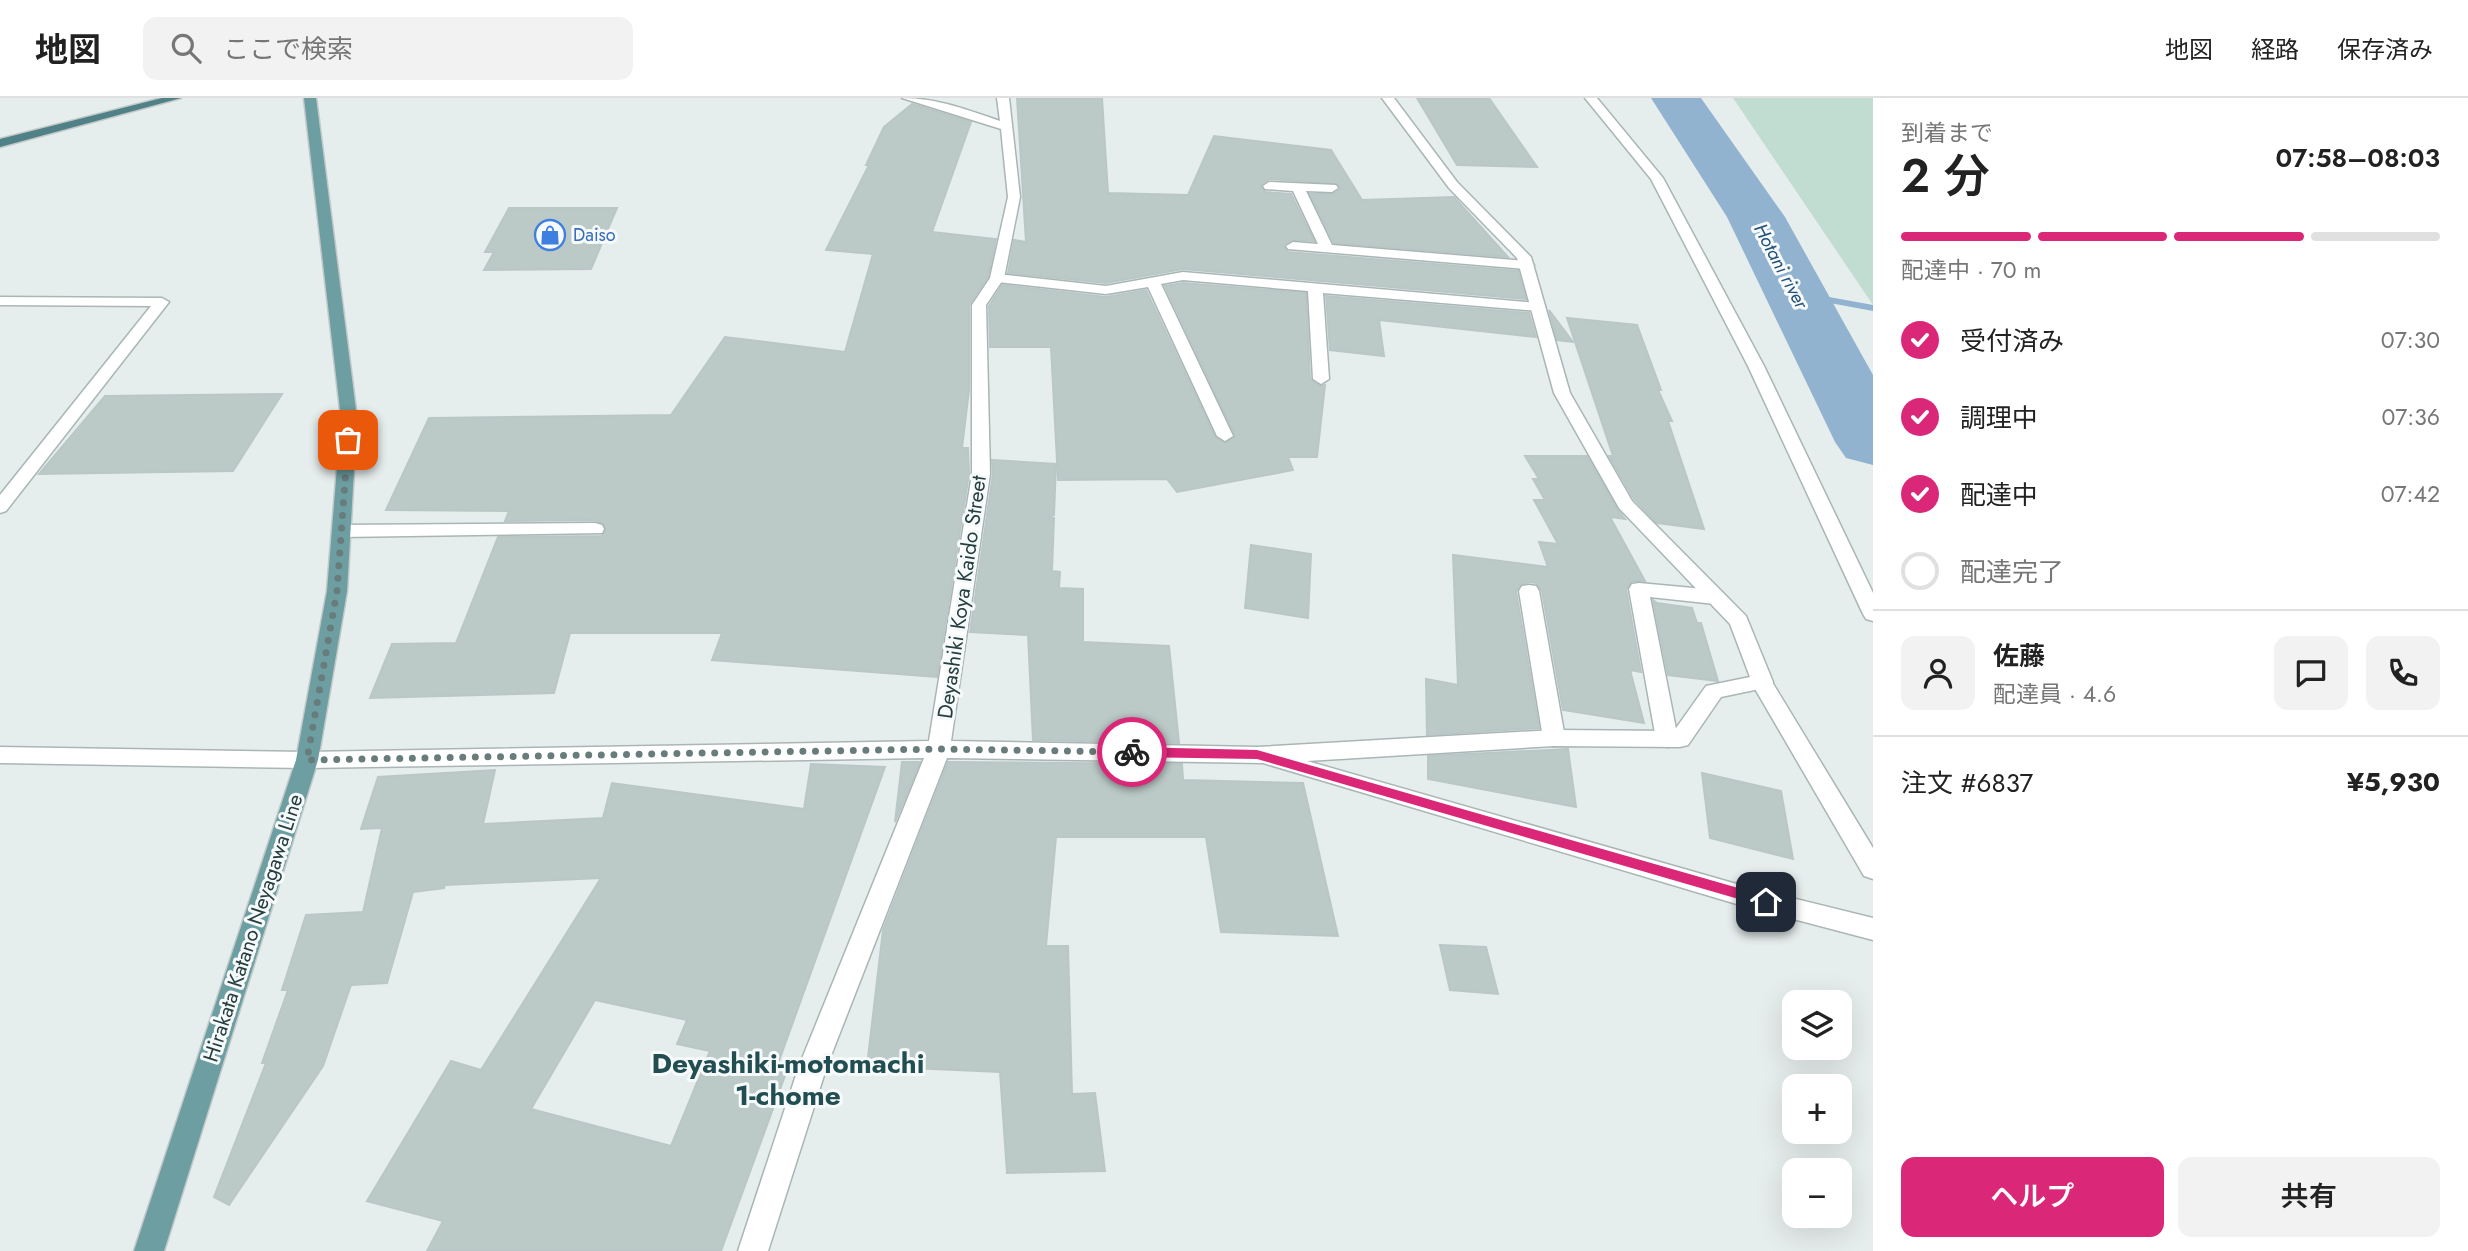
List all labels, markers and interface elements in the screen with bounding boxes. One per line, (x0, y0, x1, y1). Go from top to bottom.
search box (143, 17, 633, 80)
text: 地図 (35, 26, 101, 73)
icon: search (167, 29, 205, 67)
text: ここで検索 (223, 30, 353, 68)
text: 地図 (2165, 32, 2213, 67)
text: 経路 (2251, 32, 2299, 67)
text: 保存済み (2337, 32, 2433, 67)
text: 到着まで (1901, 116, 1993, 150)
text: 07:58–08:03 (2275, 139, 2440, 177)
text: 2 分 (1901, 143, 1990, 209)
shop icon: Daiso (533, 218, 567, 252)
water label: Hotani river (1747, 219, 1816, 315)
place label: Daiso (573, 222, 616, 248)
text: 配達中 · 70 m (1901, 253, 2041, 287)
icon: check (1901, 321, 1939, 359)
text: 受付済み (1960, 322, 2064, 360)
text: 07:30 (2381, 323, 2440, 357)
icon: check (1901, 398, 1939, 436)
text: 調理中 (1960, 399, 2038, 437)
text: 07:36 (2381, 400, 2440, 434)
pin (318, 410, 378, 470)
icon: bag (329, 421, 367, 459)
street label: Deyashiki Koya Kaido Street (930, 473, 994, 721)
icon: check (1901, 475, 1939, 513)
text: 配達中 (1960, 476, 2038, 514)
text: 07:42 (2381, 477, 2440, 511)
text: 配達完了 (1960, 553, 2064, 591)
button: person (1901, 636, 1975, 710)
button: chat (2274, 636, 2348, 710)
button: phone (2366, 636, 2440, 710)
text: 佐藤 (1993, 637, 2045, 675)
text: 配達員 · 4.6 (1993, 677, 2116, 711)
courier (1097, 717, 1167, 787)
icon: bike (1113, 733, 1151, 771)
text: ¥5,930 (2347, 763, 2440, 801)
text: 注文 #6837 (1901, 764, 2033, 802)
street label: Hirakata Katano Neyagawa Line (195, 790, 311, 1066)
pin (1736, 872, 1796, 932)
icon: home (1747, 883, 1785, 921)
map controls (1782, 990, 1852, 1228)
button: layers (1782, 990, 1852, 1060)
district label: Deyashiki-motomachi 1-chome (652, 1043, 924, 1116)
button: + (1782, 1074, 1852, 1144)
button: ヘルプ (1901, 1157, 2164, 1237)
button: 共有 (2178, 1157, 2440, 1237)
button: − (1782, 1158, 1852, 1228)

